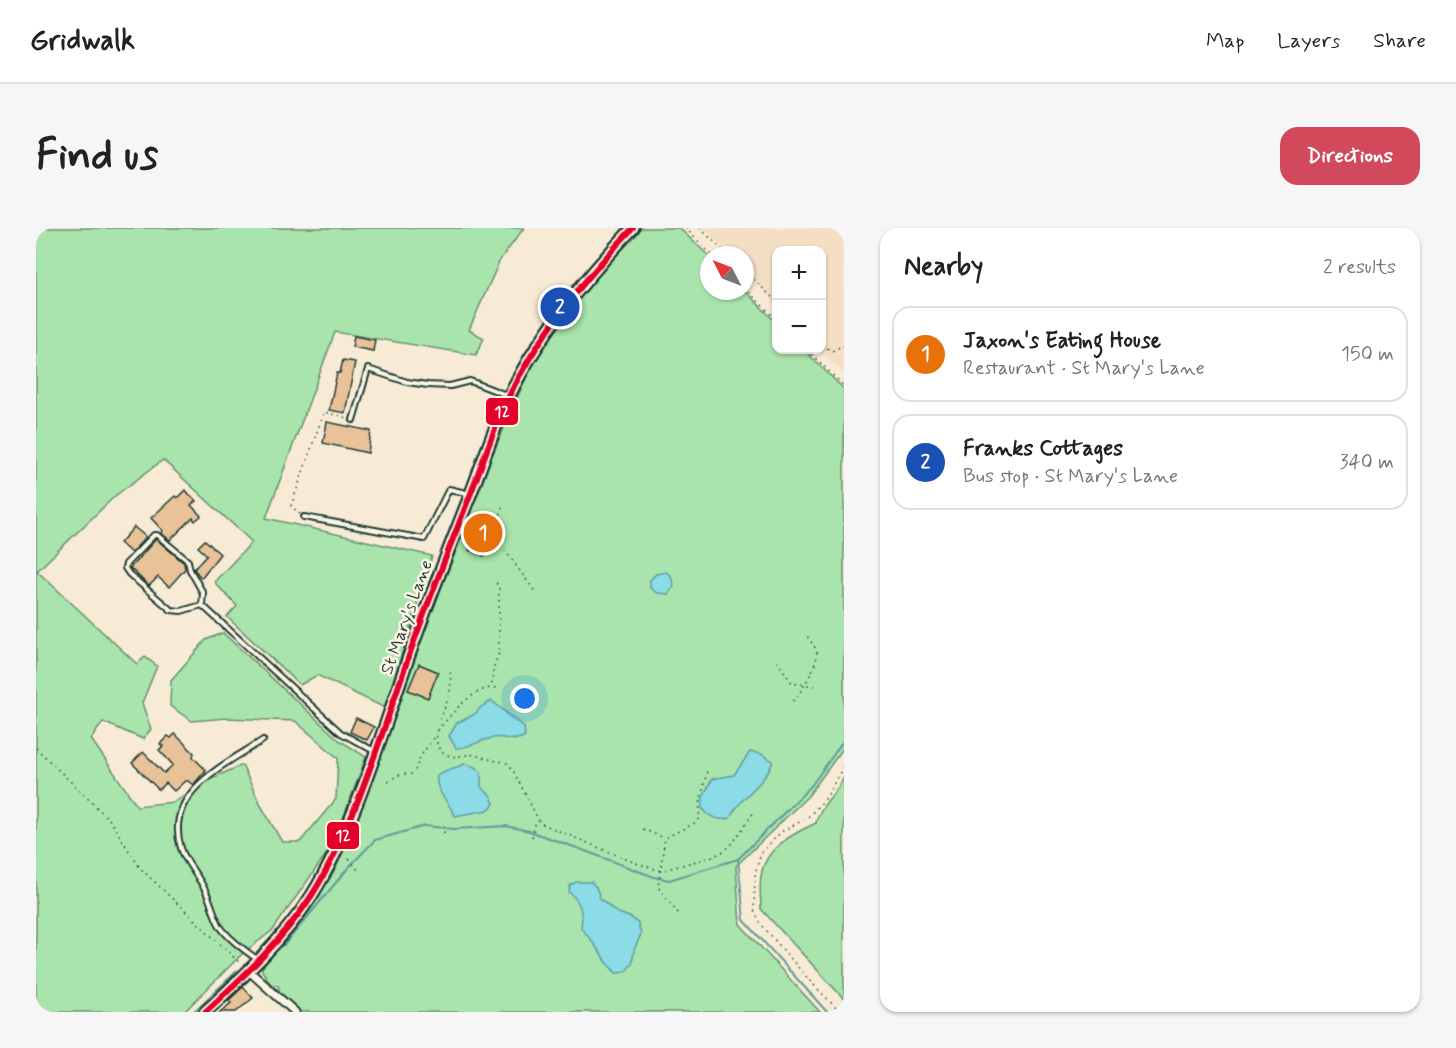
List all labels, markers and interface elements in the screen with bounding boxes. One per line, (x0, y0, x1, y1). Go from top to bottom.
text: Gridwalk (30, 23, 135, 60)
text: Map (1206, 27, 1244, 55)
text: Layers (1277, 27, 1340, 55)
text: Share (1373, 27, 1426, 55)
button: Directions (1280, 127, 1420, 185)
text: Find us (36, 129, 158, 184)
north arrow (700, 246, 754, 300)
map controls (772, 246, 826, 354)
button: + (772, 246, 826, 300)
text: Nearby (904, 250, 983, 284)
text: 2 results (1323, 254, 1396, 281)
pin: 2 (540, 284, 580, 329)
button: − (772, 300, 826, 354)
text: Jaxon's Eating House (963, 327, 1161, 355)
text: 1 (921, 341, 930, 368)
text: 150 m (1341, 341, 1394, 368)
text: Restaurant · St Mary's Lane (963, 355, 1205, 382)
line badge: 12 (485, 397, 519, 426)
text: 12 (494, 402, 510, 423)
text: Franks Cottages (963, 435, 1123, 463)
text: 2 (921, 449, 930, 476)
text: 340 m (1339, 449, 1394, 476)
text: Bus stop · St Mary's Lane (963, 463, 1178, 490)
pin: 1 (464, 510, 502, 556)
street label: St Mary's Lane (375, 557, 439, 678)
your location (510, 684, 539, 713)
line badge: 12 (326, 821, 360, 850)
text: 12 (335, 826, 351, 847)

